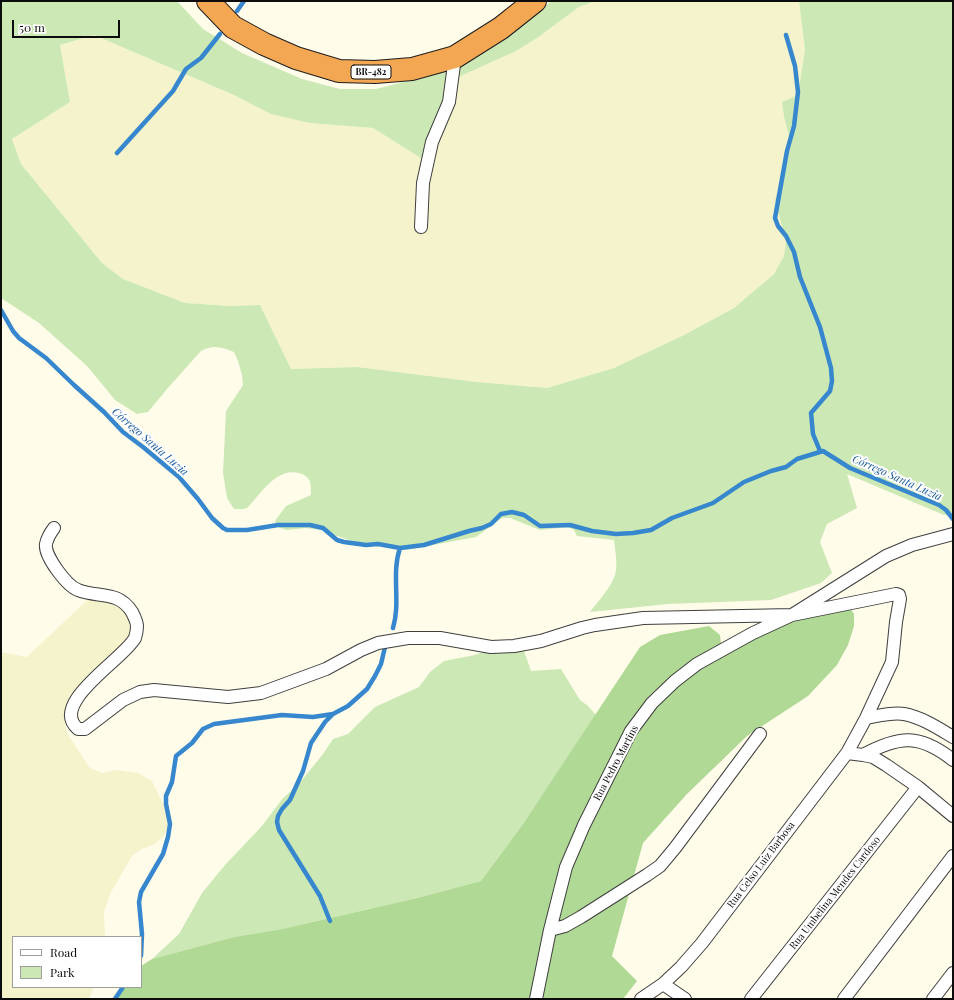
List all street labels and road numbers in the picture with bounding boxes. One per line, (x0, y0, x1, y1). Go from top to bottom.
road number: BR-482 (351, 65, 391, 79)
street label: Rua Pedro Martins (591, 723, 641, 803)
street label: Rua Celso Luiz Barbosa (725, 820, 797, 910)
street label: Rua Umbelina Mendes Cardoso (787, 834, 883, 952)

